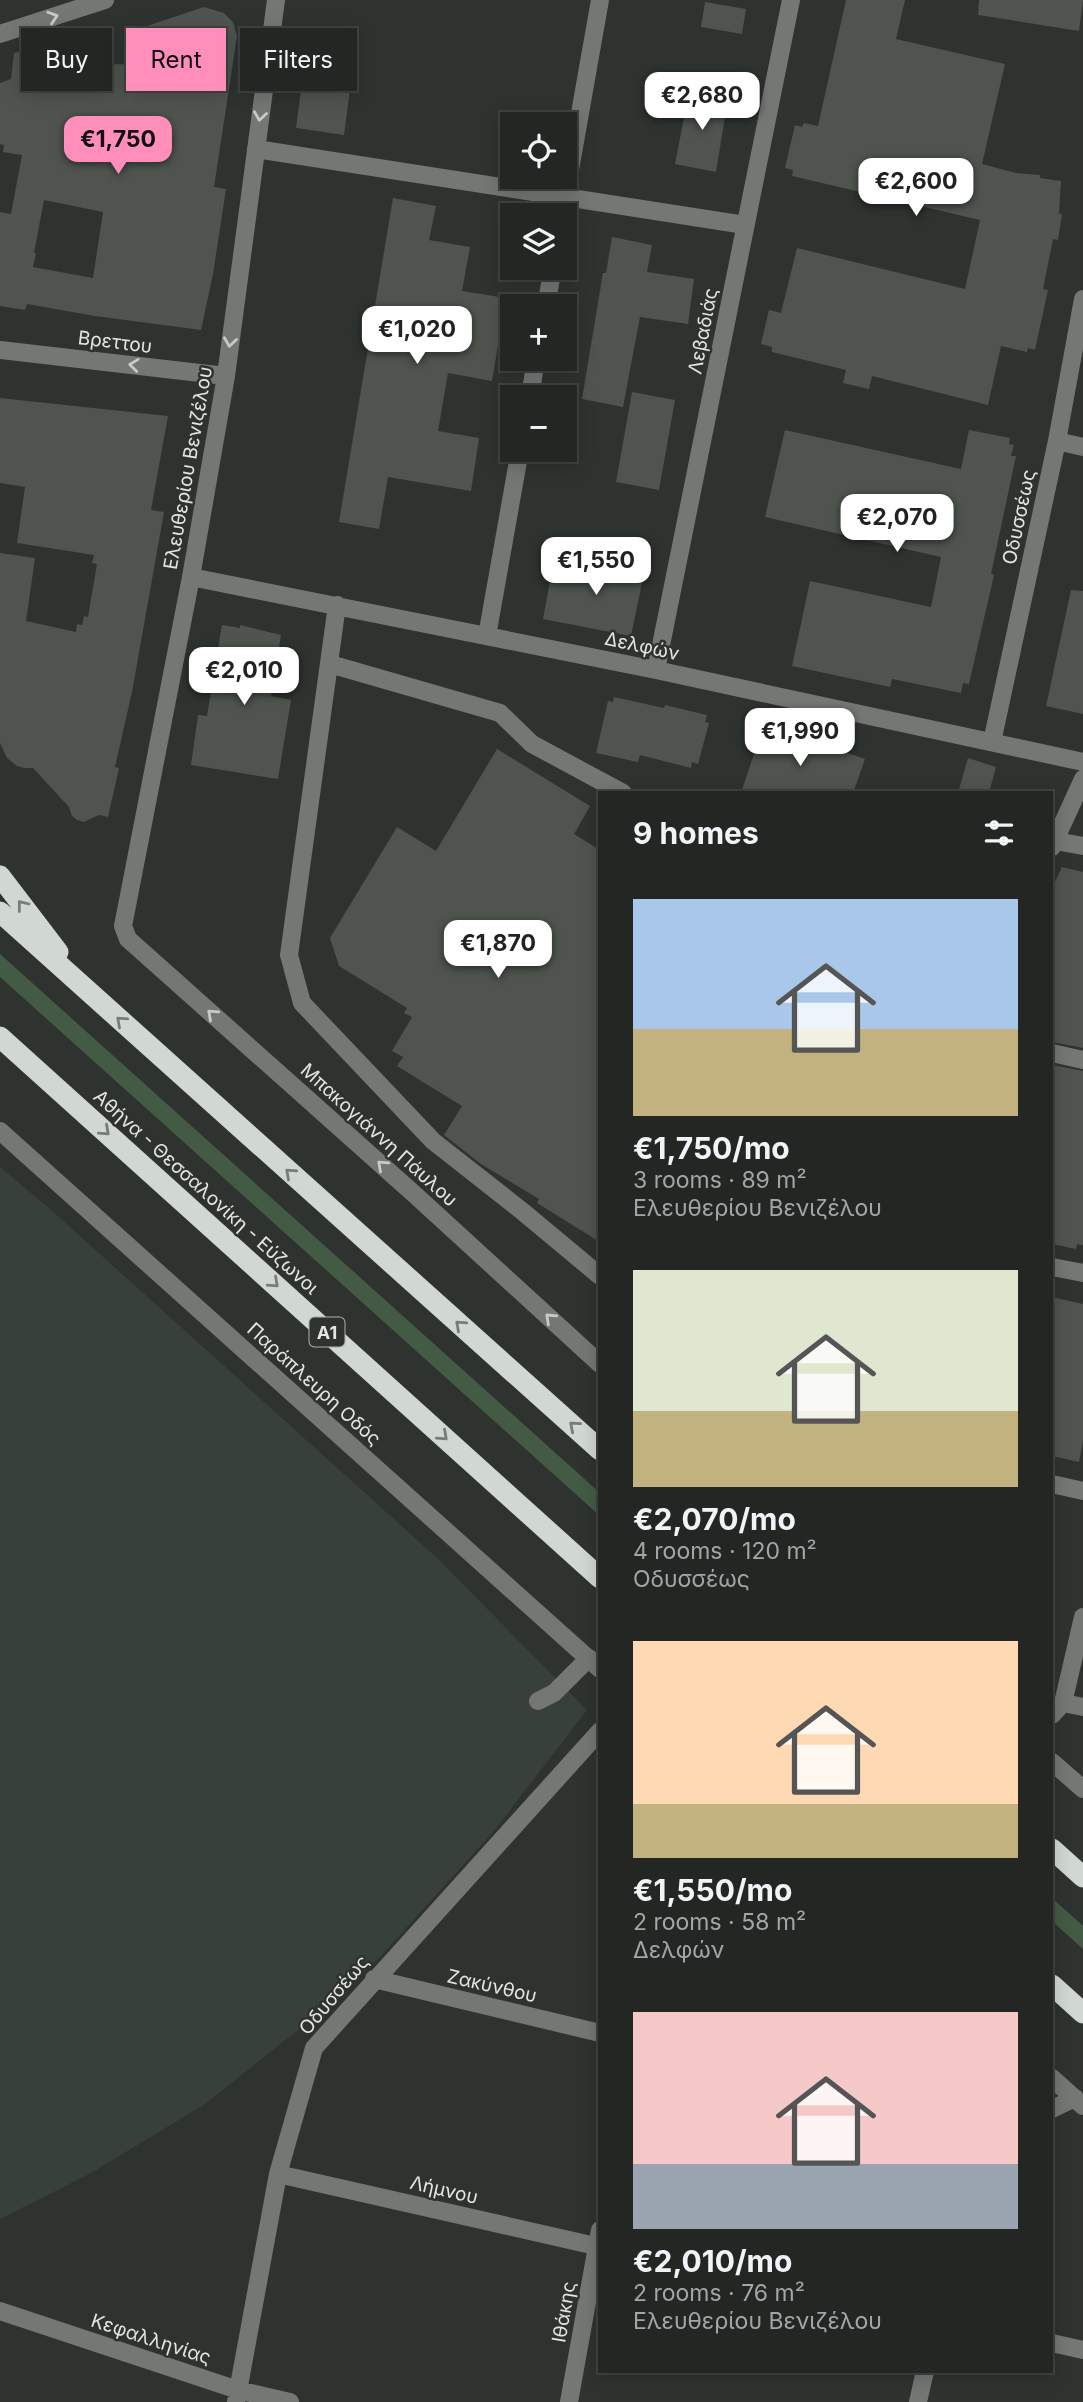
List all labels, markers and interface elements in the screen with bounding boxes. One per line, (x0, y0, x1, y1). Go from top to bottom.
one-way arrow (46, 11, 58, 25)
chip: Buy (21, 28, 112, 91)
chip: Rent (126, 28, 226, 91)
chip: Filters (240, 28, 357, 91)
pin: €2,680 (645, 72, 759, 132)
text: €2,680 (661, 81, 743, 109)
one-way arrow (253, 110, 268, 122)
map controls (500, 112, 577, 462)
button: locate (500, 112, 577, 189)
pin: €1,750 (61, 116, 175, 176)
text: €1,750 (80, 125, 156, 153)
pin: €2,600 (859, 158, 973, 218)
text: €2,600 (874, 167, 958, 195)
button: layers (500, 203, 577, 280)
street label: Λεβαδιάς (683, 286, 723, 376)
button: + (500, 294, 577, 371)
pin: €1,020 (360, 306, 474, 366)
text: €1,020 (378, 315, 456, 343)
street label: Βρεττου (77, 326, 153, 358)
one-way arrow (223, 336, 238, 348)
one-way arrow (128, 358, 140, 373)
street label: Ελευθερίου Βενιζέλου (159, 365, 217, 571)
button: − (500, 385, 577, 462)
street label: Οδυσσέως (998, 467, 1040, 567)
pin: €2,070 (840, 494, 954, 554)
text: €2,070 (857, 503, 937, 531)
pin: €1,550 (539, 538, 653, 597)
text: €1,550 (557, 546, 635, 574)
street label: Δελφών (603, 627, 681, 665)
pin: €2,010 (187, 648, 301, 707)
text: €2,010 (205, 656, 283, 684)
pin: €1,990 (743, 708, 857, 768)
text: €1,990 (761, 717, 839, 745)
icon: filters (980, 814, 1018, 852)
text: 9 homes (633, 815, 759, 851)
one-way arrow (18, 900, 31, 913)
pin: €1,870 (441, 920, 555, 980)
text: €1,870 (460, 929, 536, 957)
icon: home (763, 945, 889, 1071)
one-way arrow (207, 1010, 220, 1022)
one-way arrow (116, 1017, 129, 1029)
street label: Μπακογιάννη Πάυλου (296, 1059, 462, 1211)
street label: Αθήνα - Θεσσαλονίκη - Εύζωνοι (89, 1085, 323, 1299)
one-way arrow (97, 1123, 110, 1135)
text: €1,750/mo (633, 1130, 790, 1166)
one-way arrow (377, 1161, 390, 1173)
text: 3 rooms · 89 m² (633, 1166, 807, 1194)
one-way arrow (285, 1169, 298, 1181)
text: Ελευθερίου Βενιζέλου (633, 1194, 882, 1222)
one-way arrow (266, 1275, 279, 1288)
one-way arrow (545, 1314, 558, 1327)
icon: home (763, 1316, 889, 1442)
road number: Α1 (310, 1317, 344, 1346)
street label: Παράπλευρη Οδός (242, 1318, 386, 1450)
one-way arrow (455, 1320, 468, 1333)
one-way arrow (569, 1422, 582, 1435)
one-way arrow (435, 1428, 448, 1440)
text: €2,070/mo (633, 1501, 796, 1537)
text: 4 rooms · 120 m² (633, 1537, 817, 1565)
text: Οδυσσέως (633, 1565, 750, 1593)
icon: home (763, 1687, 889, 1813)
text: €1,550/mo (633, 1872, 792, 1908)
text: 2 rooms · 58 m² (633, 1908, 806, 1936)
text: Δελφών (633, 1936, 724, 1964)
street label: Οδυσσέως (294, 1951, 374, 2039)
street label: Ζακύνθου (445, 1965, 539, 2007)
icon: home (763, 2058, 889, 2184)
street label: Λήμνου (408, 2171, 480, 2209)
text: €2,010/mo (633, 2243, 792, 2279)
text: 2 rooms · 76 m² (633, 2279, 805, 2307)
street label: Ιθάκης (547, 2280, 581, 2344)
text: Ελευθερίου Βενιζέλου (633, 2307, 882, 2335)
street label: Κεφαλληνίας (88, 2309, 214, 2369)

